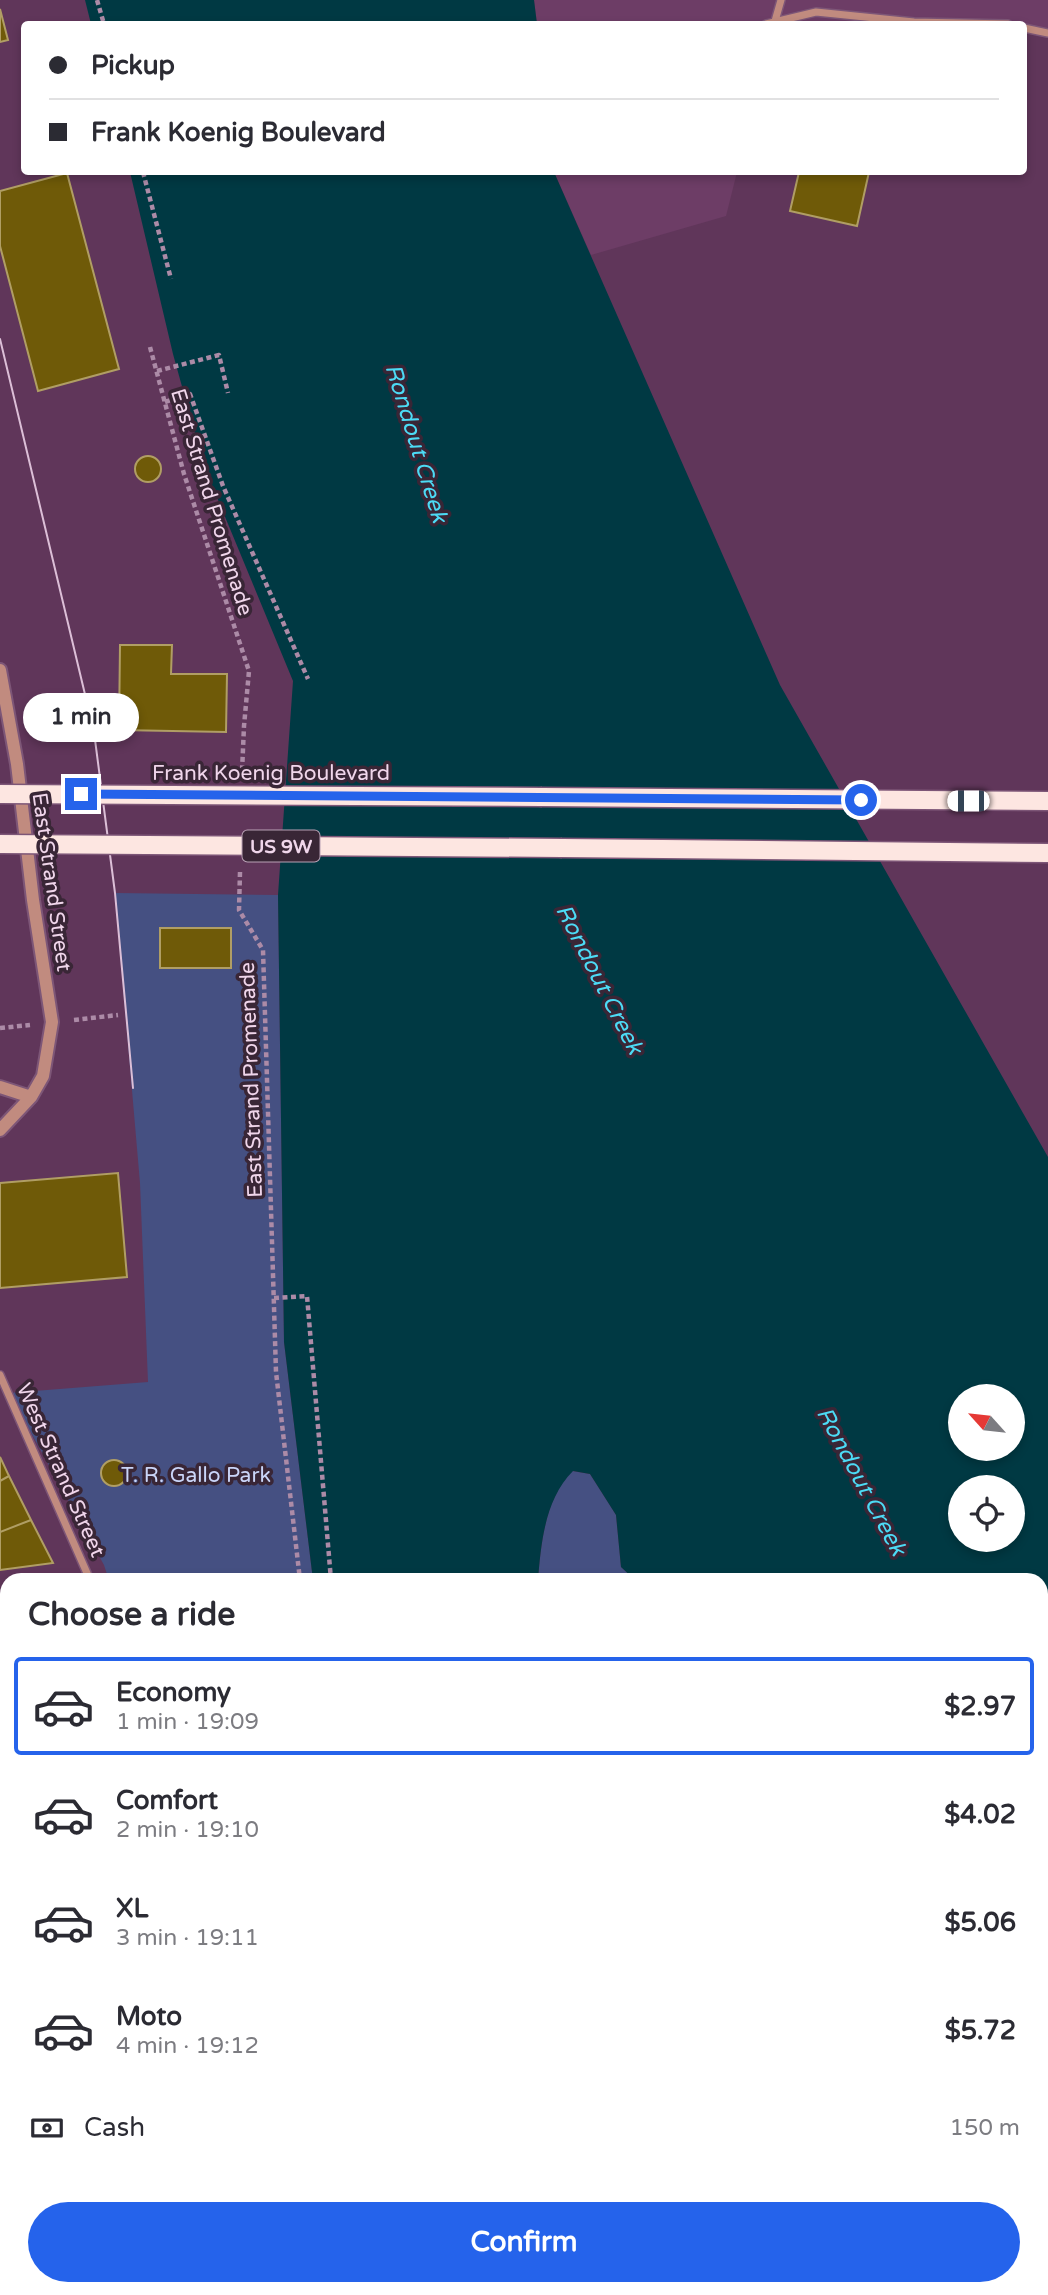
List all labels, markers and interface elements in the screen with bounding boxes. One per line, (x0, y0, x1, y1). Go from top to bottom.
text: Pickup (91, 50, 175, 81)
text: Frank Koenig Boulevard (91, 117, 386, 148)
water label: Rondout Creek (379, 361, 454, 527)
street label: East Strand Promenade (165, 386, 258, 619)
callout: 1 min (23, 692, 139, 742)
text: 1 min (50, 703, 112, 731)
street label: Frank Koenig Boulevard (152, 761, 390, 786)
route end (65, 778, 97, 810)
route start (845, 784, 877, 816)
street label: East Strand Street (27, 791, 76, 973)
car (948, 791, 990, 812)
road number: US 9W (243, 831, 320, 862)
water label: Rondout Creek (549, 900, 650, 1060)
street label: East Strand Promenade (235, 962, 268, 1198)
street label: West Strand Street (11, 1379, 110, 1561)
north arrow (948, 1384, 1026, 1461)
map controls (948, 1384, 1025, 1552)
water label: Rondout Creek (810, 1402, 913, 1562)
park label: T. R. Gallo Park (121, 1463, 271, 1488)
button: locate (948, 1475, 1025, 1552)
text: Choose a ride (28, 1596, 235, 1634)
icon: car (32, 1675, 95, 1738)
text: Economy (116, 1677, 231, 1708)
text: $2.97 (944, 1691, 1016, 1722)
text: 1 min · 19:09 (116, 1708, 259, 1736)
icon: car (32, 1783, 95, 1846)
text: Comfort (116, 1785, 218, 1816)
text: $4.02 (944, 1799, 1016, 1830)
text: 2 min · 19:10 (116, 1816, 259, 1844)
icon: car (32, 1891, 95, 1954)
text: XL (116, 1893, 148, 1924)
text: $5.06 (944, 1907, 1016, 1938)
text: 3 min · 19:11 (116, 1924, 259, 1952)
icon: car (32, 1999, 95, 2062)
text: Moto (116, 2001, 182, 2032)
text: $5.72 (945, 2015, 1016, 2046)
text: 4 min · 19:12 (116, 2032, 259, 2060)
icon: cash (28, 2109, 66, 2147)
text: Cash (84, 2112, 145, 2143)
text: 150 m (950, 2114, 1020, 2142)
button: Confirm (28, 2202, 1020, 2282)

